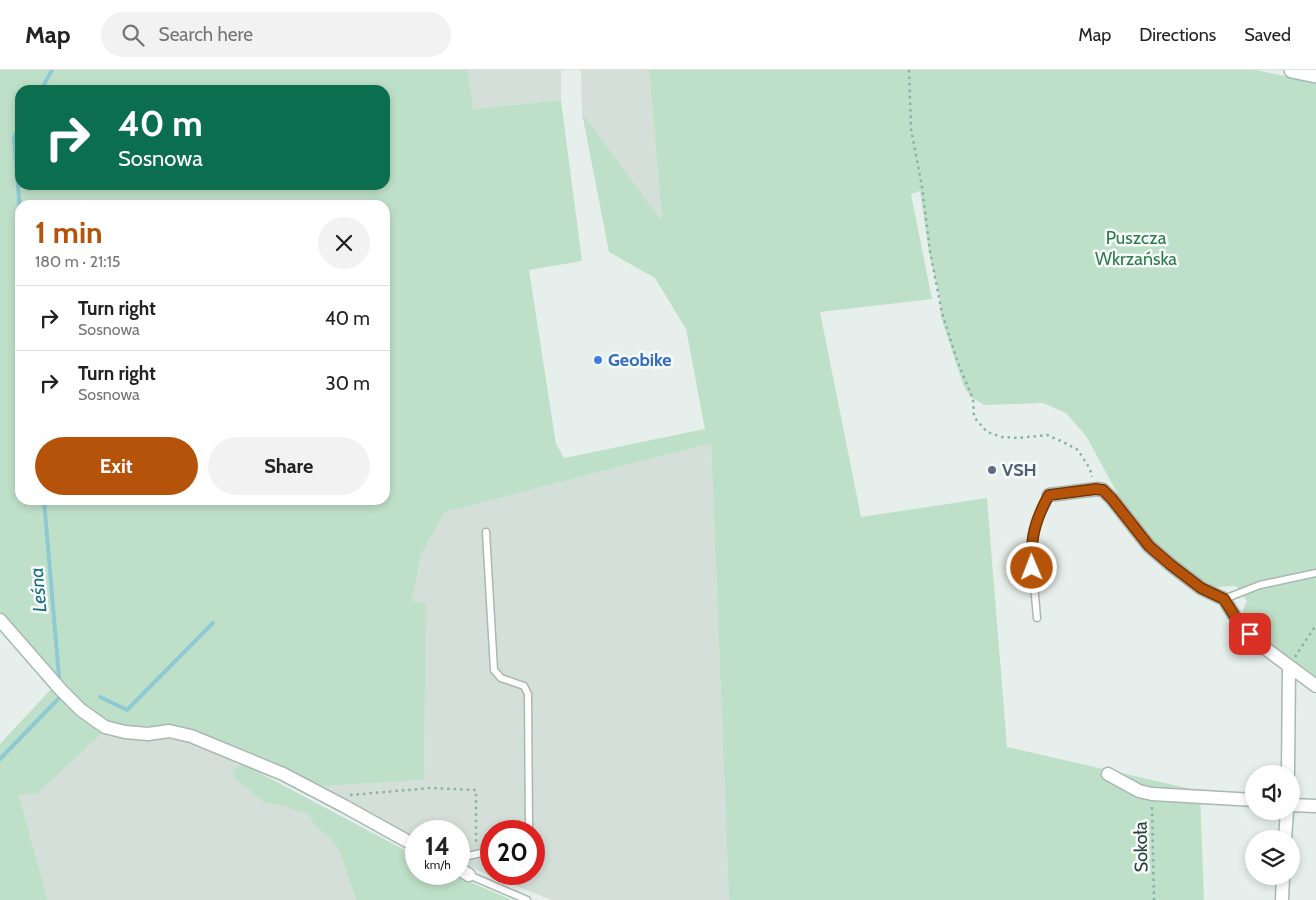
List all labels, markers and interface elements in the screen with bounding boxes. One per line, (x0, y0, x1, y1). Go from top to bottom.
search box (101, 12, 451, 57)
text: Map (25, 20, 71, 49)
icon: search (119, 21, 147, 49)
text: Search here (159, 23, 253, 46)
text: Map (1078, 24, 1111, 46)
text: Directions (1139, 24, 1216, 46)
text: Saved (1244, 24, 1291, 46)
text: 40 m (118, 102, 203, 145)
icon: right (35, 105, 100, 170)
text: Sosnowa (118, 145, 203, 172)
text: 1 min (35, 214, 103, 251)
button: close (318, 217, 370, 269)
park label: Puszcza Wkrzańska (1095, 227, 1177, 270)
text: 180 m · 21:15 (35, 252, 121, 271)
text: Turn right (78, 297, 156, 320)
icon: right (35, 304, 63, 332)
text: 40 m (325, 307, 370, 330)
text: Sosnowa (78, 320, 140, 339)
place label: Geobike (608, 349, 672, 371)
marker: Geobike (592, 354, 604, 366)
text: Turn right (78, 362, 156, 385)
icon: right (35, 369, 63, 397)
text: 30 m (326, 372, 370, 395)
text: Sosnowa (78, 385, 140, 404)
button: Exit (35, 437, 198, 495)
button: Share (208, 437, 370, 495)
place label: VSH (1002, 459, 1037, 481)
marker: VSH (986, 464, 998, 476)
position arrow (1005, 541, 1057, 593)
water label: Leśna (25, 567, 51, 613)
pin (1229, 613, 1271, 655)
icon: arrive (1236, 620, 1264, 648)
map controls (1245, 765, 1300, 885)
button: sound (1245, 765, 1300, 820)
speed limit sign: 20 (480, 820, 545, 885)
street label: Sokoła (1130, 821, 1152, 873)
button: layers (1245, 830, 1300, 885)
text: 14 (425, 831, 450, 861)
text: km/h (424, 857, 451, 872)

